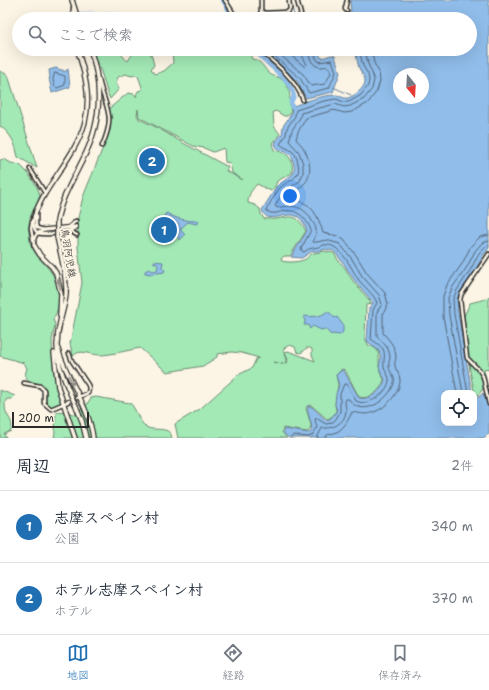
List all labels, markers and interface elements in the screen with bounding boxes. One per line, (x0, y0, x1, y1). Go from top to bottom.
search box (12, 12, 477, 56)
icon: search (26, 23, 48, 45)
text: ここで検索 (58, 25, 133, 45)
north arrow (393, 68, 429, 104)
pin: 2 (139, 146, 165, 176)
your location (280, 186, 300, 206)
pin: 1 (151, 215, 177, 245)
street label: 鳥羽阿児線 (58, 227, 79, 279)
one-way arrow (56, 278, 62, 290)
one-way arrow (68, 375, 74, 386)
map controls (441, 390, 477, 426)
button: locate (441, 390, 477, 426)
scale bar (12, 410, 89, 429)
text: 200 m (18, 411, 54, 426)
text: 周辺 (16, 455, 50, 477)
text: 2件 (451, 457, 473, 474)
text: 志摩スペイン村 (54, 508, 159, 528)
text: 1 (26, 518, 32, 535)
text: 340 m (431, 518, 473, 535)
text: 公園 (54, 530, 80, 547)
text: ホテル志摩スペイン村 (54, 580, 203, 600)
text: 2 (24, 590, 34, 607)
text: 370 m (431, 590, 473, 607)
text: ホテル (54, 602, 92, 619)
tab: 地図 (67, 642, 89, 683)
tab: 経路 (222, 642, 244, 683)
tab: 保存済み (378, 642, 422, 683)

